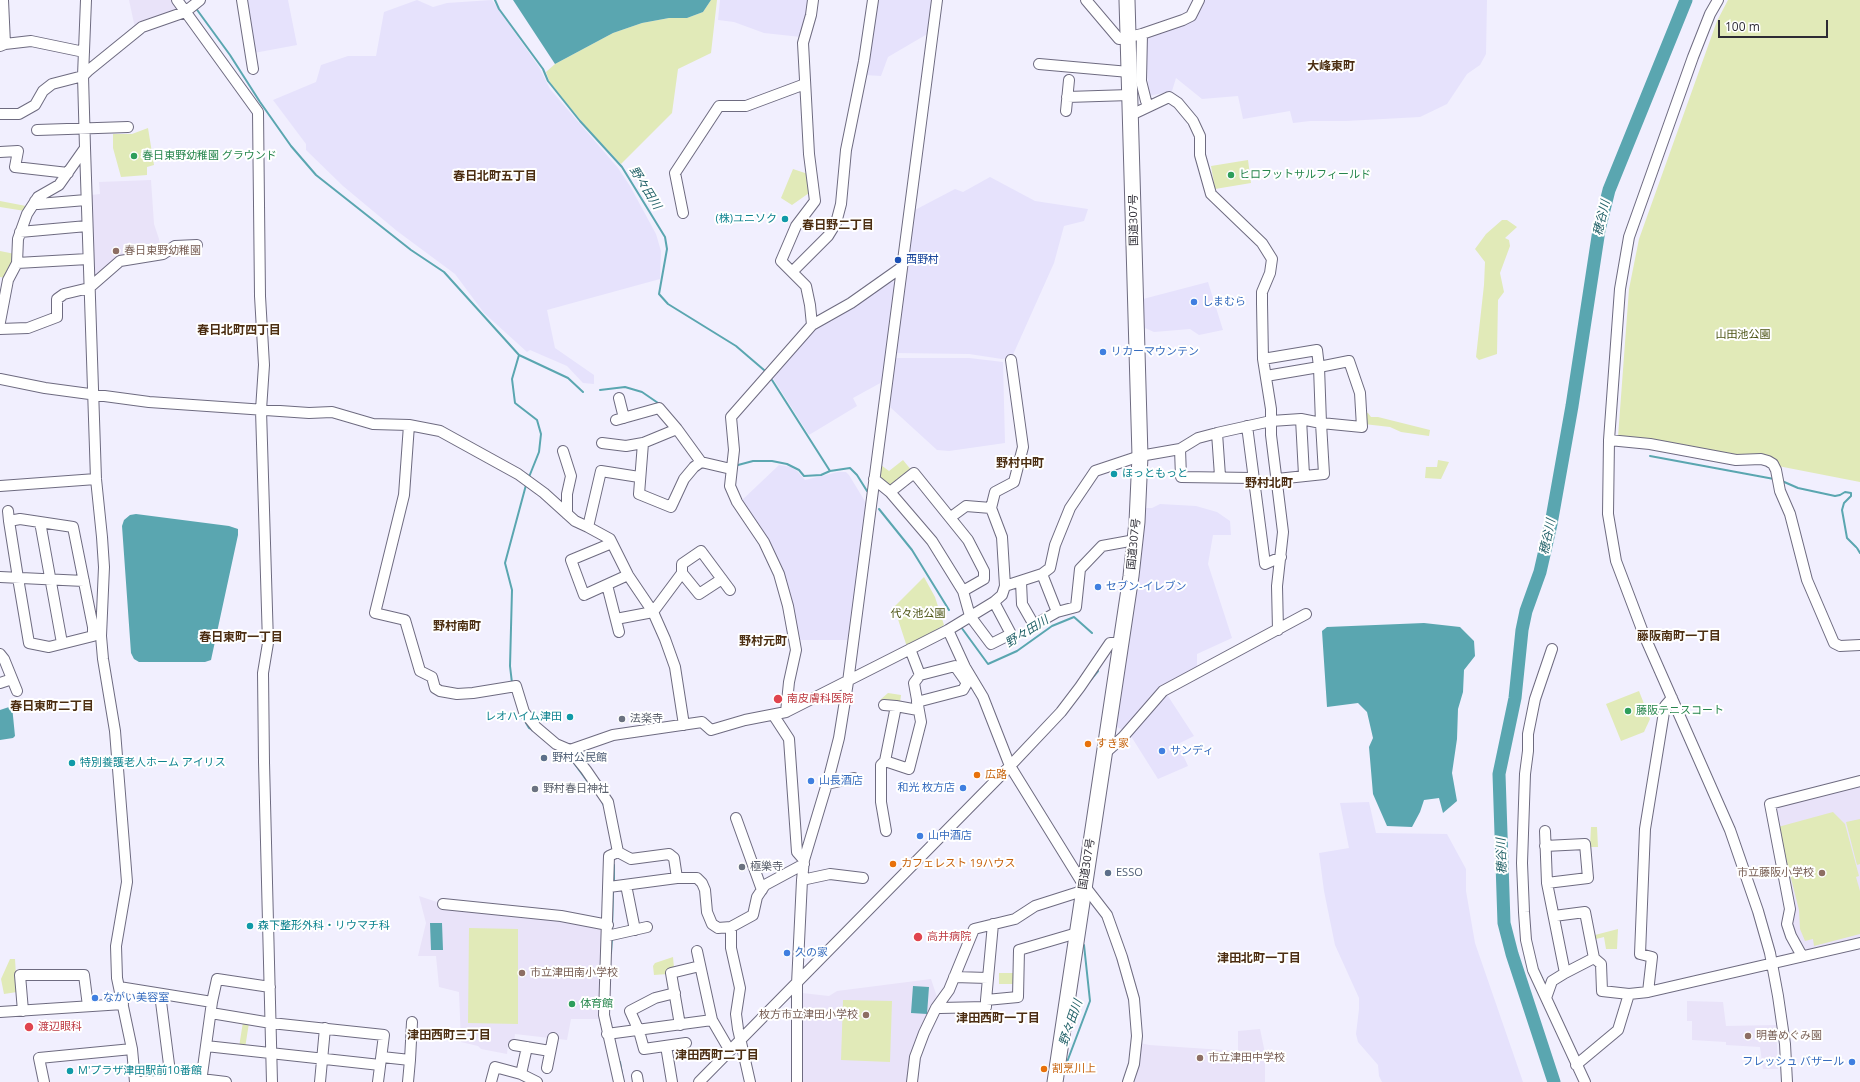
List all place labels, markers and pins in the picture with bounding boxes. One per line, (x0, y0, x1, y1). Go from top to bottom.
place label: 春日東野幼稚園 グラウンド (142, 149, 277, 163)
marker: 春日東野幼稚園 グラウンド (129, 151, 139, 161)
place label: ヒロフットサルフィールド (1239, 168, 1371, 182)
marker: ヒロフットサルフィールド (1226, 170, 1236, 180)
place label: (株)ユニソク (716, 212, 777, 226)
marker: (株)ユニソク (780, 214, 790, 224)
place label: 春日東野幼稚園 (124, 244, 201, 258)
marker: 春日東野幼稚園 (111, 246, 121, 256)
place label: 西野村 (906, 253, 939, 267)
marker: 西野村 (893, 255, 903, 265)
place label: しまむら (1202, 295, 1246, 309)
marker: しまむら (1189, 297, 1199, 307)
place label: リカーマウンテン (1111, 345, 1199, 359)
marker: リカーマウンテン (1098, 347, 1108, 357)
place label: ほっともっと (1122, 467, 1188, 481)
marker: ほっともっと (1109, 469, 1119, 479)
place label: セブン-イレブン (1106, 580, 1187, 594)
marker: セブン-イレブン (1093, 582, 1103, 592)
place label: 南皮膚科医院 (787, 692, 853, 706)
marker: 南皮膚科医院 (772, 693, 784, 705)
place label: 藤阪テニスコート (1636, 704, 1724, 718)
marker: 藤阪テニスコート (1623, 706, 1633, 716)
place label: レオハイム津田 (485, 710, 562, 724)
marker: レオハイム津田 (565, 712, 575, 722)
place label: 法楽寺 (630, 712, 663, 726)
marker: 法楽寺 (617, 714, 627, 724)
place label: すき家 (1096, 737, 1129, 751)
marker: すき家 (1083, 739, 1093, 749)
place label: サンディ (1170, 744, 1214, 758)
marker: サンディ (1157, 746, 1167, 756)
place label: 野村公民館 (552, 751, 607, 765)
marker: 野村公民館 (539, 753, 549, 763)
place label: 特別養護老人ホーム アイリス (80, 756, 226, 770)
marker: 特別養護老人ホーム アイリス (67, 758, 77, 768)
place label: 広路 (985, 768, 1007, 782)
marker: 広路 (972, 770, 982, 780)
place label: 山長酒店 (819, 774, 863, 788)
marker: 山長酒店 (806, 776, 816, 786)
place label: 和光 枚方店 (897, 781, 955, 795)
place label: 野村春日神社 (543, 782, 609, 796)
marker: 和光 枚方店 (958, 783, 968, 793)
marker: 野村春日神社 (530, 784, 540, 794)
place label: 山中酒店 (928, 829, 972, 843)
marker: 山中酒店 (915, 831, 925, 841)
place label: カフェレスト 19ハウス (901, 857, 1015, 871)
marker: カフェレスト 19ハウス (888, 859, 898, 869)
place label: 極樂寺 (750, 860, 783, 874)
marker: 極樂寺 (737, 862, 747, 872)
place label: ESSO (1116, 866, 1143, 880)
place label: 市立藤阪小学校 (1737, 866, 1814, 880)
marker: ESSO (1103, 868, 1113, 878)
marker: 市立藤阪小学校 (1817, 868, 1827, 878)
place label: 森下整形外科・リウマチ科 (258, 919, 390, 933)
marker: 森下整形外科・リウマチ科 (245, 921, 255, 931)
place label: 高井病院 (927, 930, 971, 944)
marker: 高井病院 (912, 931, 924, 943)
place label: 久の家 (795, 946, 828, 960)
marker: 久の家 (782, 948, 792, 958)
place label: 市立津田南小学校 (530, 966, 618, 980)
marker: 市立津田南小学校 (517, 968, 527, 978)
place label: ながい美容室 (103, 991, 169, 1005)
marker: ながい美容室 (90, 993, 100, 1003)
place label: 体育館 (580, 997, 613, 1011)
marker: 体育館 (567, 999, 577, 1009)
place label: 枚方市立津田小学校 (759, 1008, 858, 1022)
marker: 枚方市立津田小学校 (861, 1010, 871, 1020)
place label: 渡辺眼科 (38, 1020, 82, 1034)
marker: 渡辺眼科 (23, 1021, 35, 1033)
place label: 明善めぐみ園 (1756, 1029, 1822, 1043)
marker: 明善めぐみ園 (1743, 1031, 1753, 1041)
place label: 市立津田中学校 (1208, 1051, 1285, 1065)
marker: 市立津田中学校 (1195, 1053, 1205, 1063)
place label: フレッシュ バザール (1742, 1055, 1844, 1069)
marker: フレッシュ バザール (1847, 1057, 1857, 1067)
place label: 割烹川上 (1052, 1062, 1096, 1076)
place label: M'プラザ津田駅前10番館 (78, 1064, 202, 1078)
marker: 割烹川上 (1039, 1064, 1049, 1074)
marker: M'プラザ津田駅前10番館 (65, 1066, 75, 1076)

